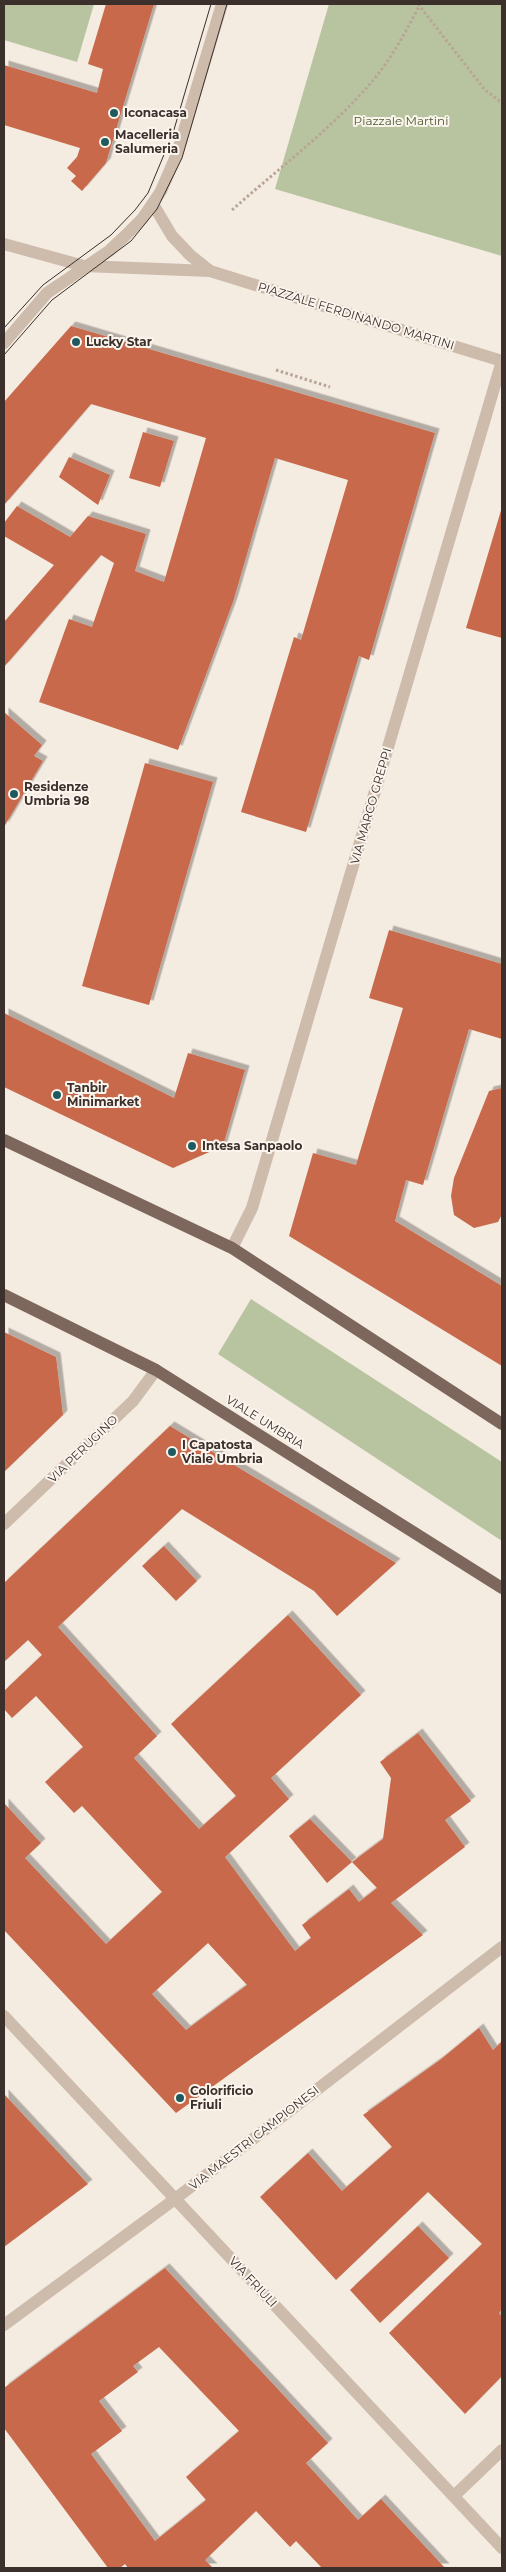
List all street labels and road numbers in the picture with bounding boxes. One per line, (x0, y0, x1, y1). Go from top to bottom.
street label: PIAZZALE FERDINANDO MARTINI (256, 278, 456, 353)
street label: VIA MARCO GREPPI (347, 746, 394, 866)
street label: VIALE UMBRIA (223, 1391, 308, 1452)
street label: VIA PERUGINO (45, 1412, 121, 1486)
street label: VIA MAESTRI CAMPIONESI (186, 2082, 322, 2193)
street label: VIA FRIULI (226, 2253, 281, 2310)

